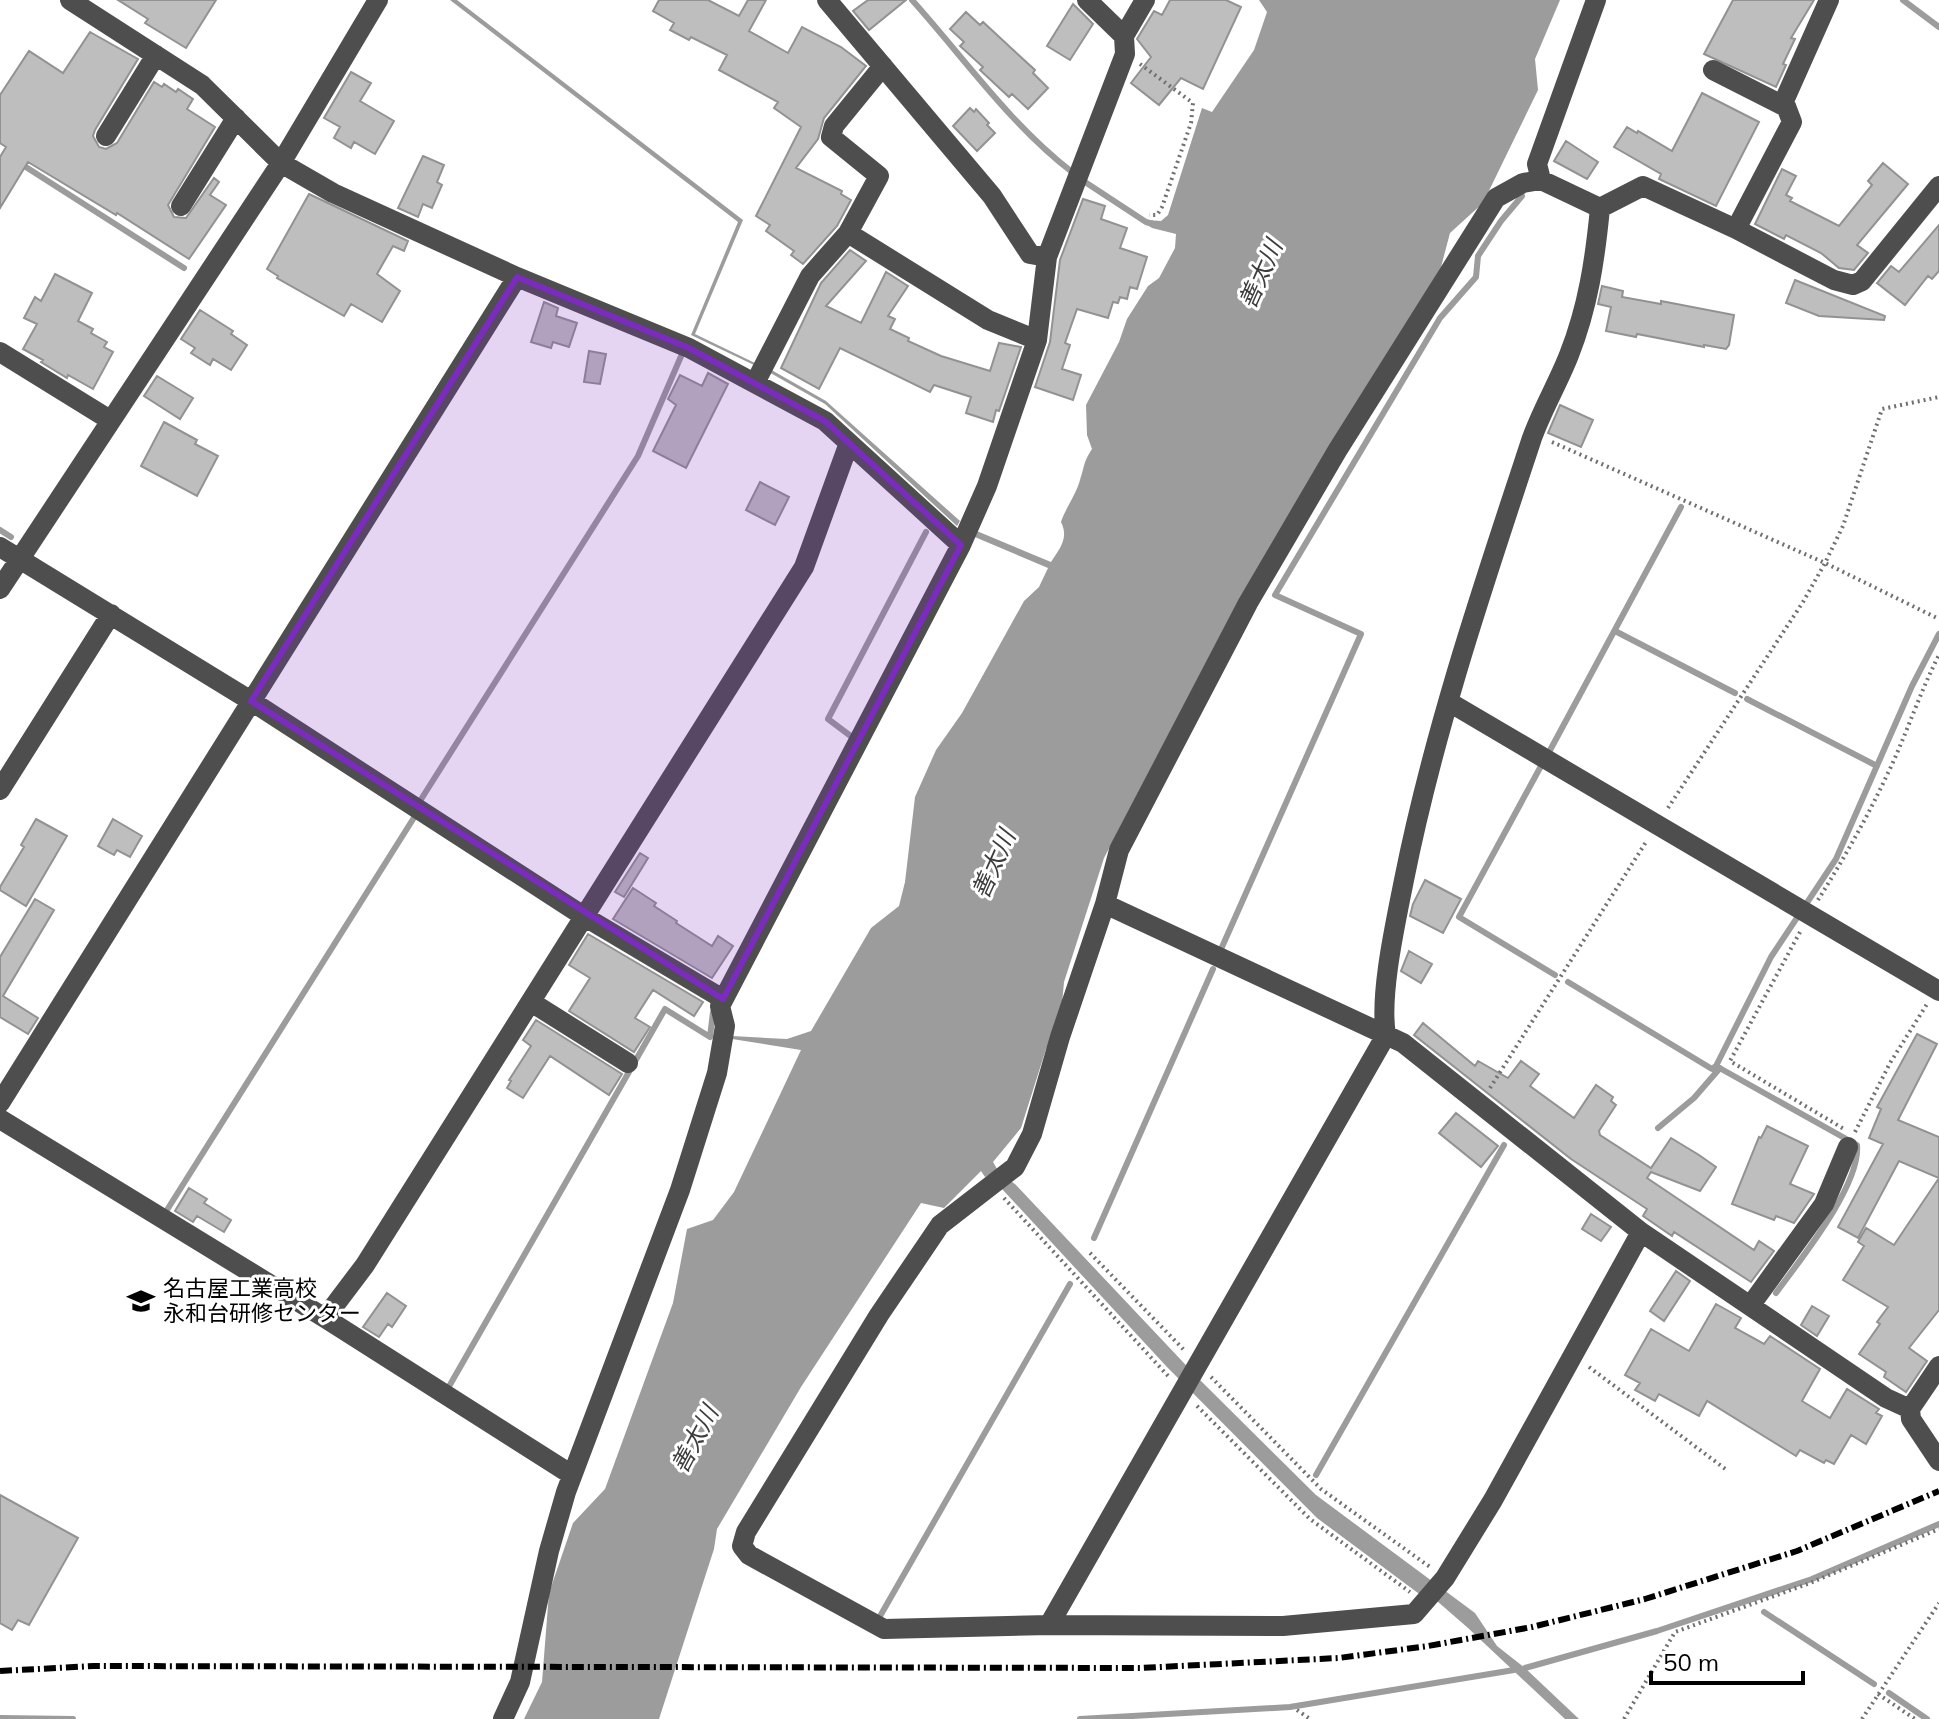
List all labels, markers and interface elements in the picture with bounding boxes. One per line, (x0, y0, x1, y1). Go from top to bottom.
water label: 善太川 (1232, 232, 1290, 313)
water label: 善太川 (965, 822, 1023, 903)
place label: 名古屋工業高校 永和台研修センター (163, 1274, 361, 1327)
school or university icon: 名古屋工業高校 永和台研修センター (126, 1286, 156, 1316)
water label: 善太川 (664, 1398, 726, 1478)
scale bar (1651, 1635, 1803, 1685)
text: 50 m (1663, 1647, 1719, 1677)

